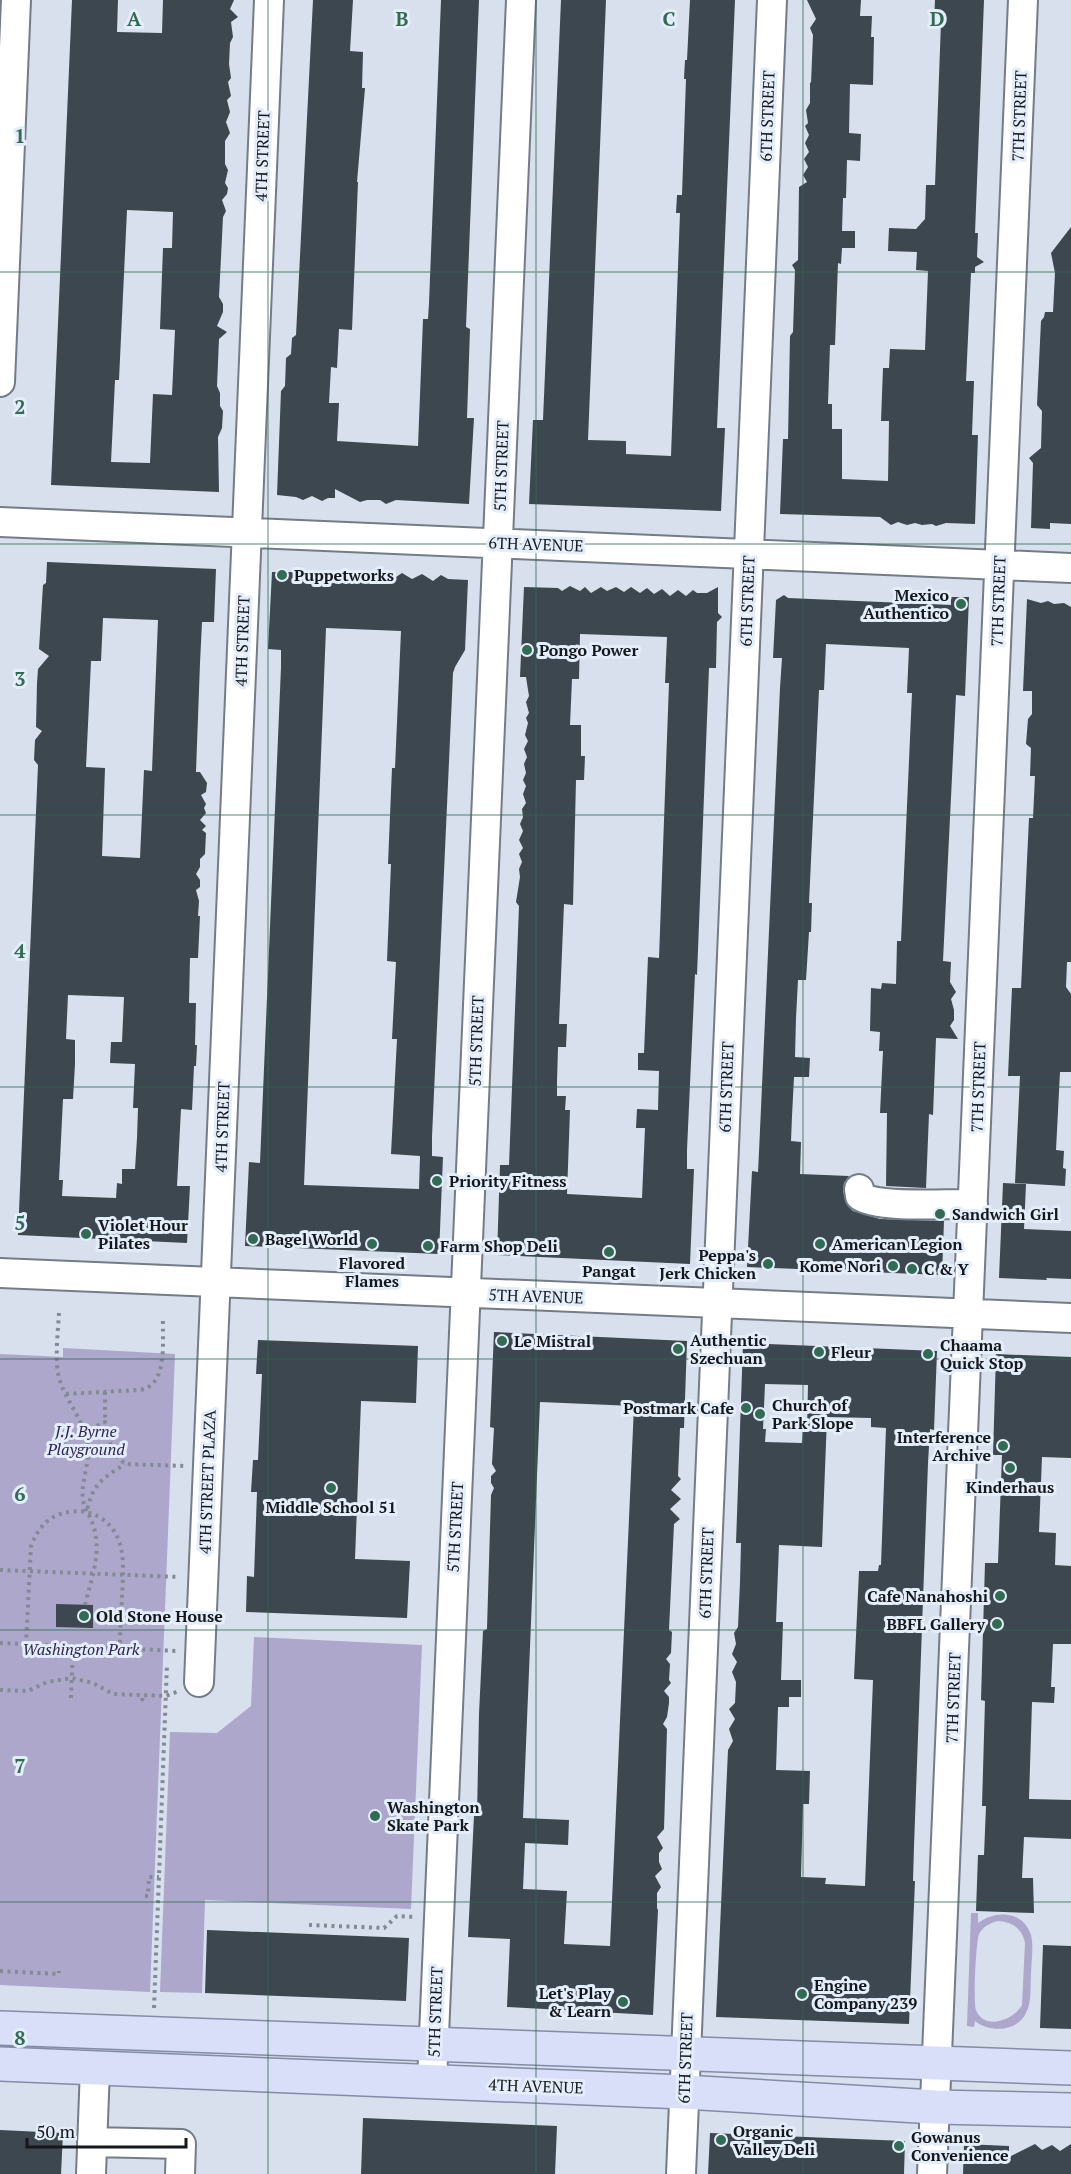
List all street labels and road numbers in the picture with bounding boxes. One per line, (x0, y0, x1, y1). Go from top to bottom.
street label: 6TH STREET (754, 70, 780, 162)
street label: 7TH STREET (1006, 70, 1032, 162)
street label: 4TH STREET (249, 110, 275, 202)
street label: 5TH STREET (488, 420, 514, 512)
street label: 6TH AVENUE (488, 531, 584, 557)
street label: 6TH STREET (734, 555, 760, 647)
street label: 7TH STREET (985, 555, 1011, 647)
street label: 4TH STREET (229, 595, 255, 687)
street label: 5TH STREET (463, 995, 489, 1087)
street label: 6TH STREET (713, 1041, 739, 1133)
street label: 7TH STREET (965, 1041, 991, 1133)
street label: 4TH STREET (209, 1081, 235, 1173)
street label: 5TH AVENUE (488, 1283, 584, 1309)
street label: 4TH STREET PLAZA (193, 1409, 221, 1555)
street label: 5TH STREET (442, 1481, 468, 1573)
street label: 6TH STREET (693, 1527, 719, 1619)
street label: 7TH STREET (940, 1652, 966, 1744)
street label: 5TH STREET (422, 1966, 448, 2058)
street label: 6TH STREET (672, 2012, 698, 2104)
street label: 4TH AVENUE (488, 2073, 584, 2099)

